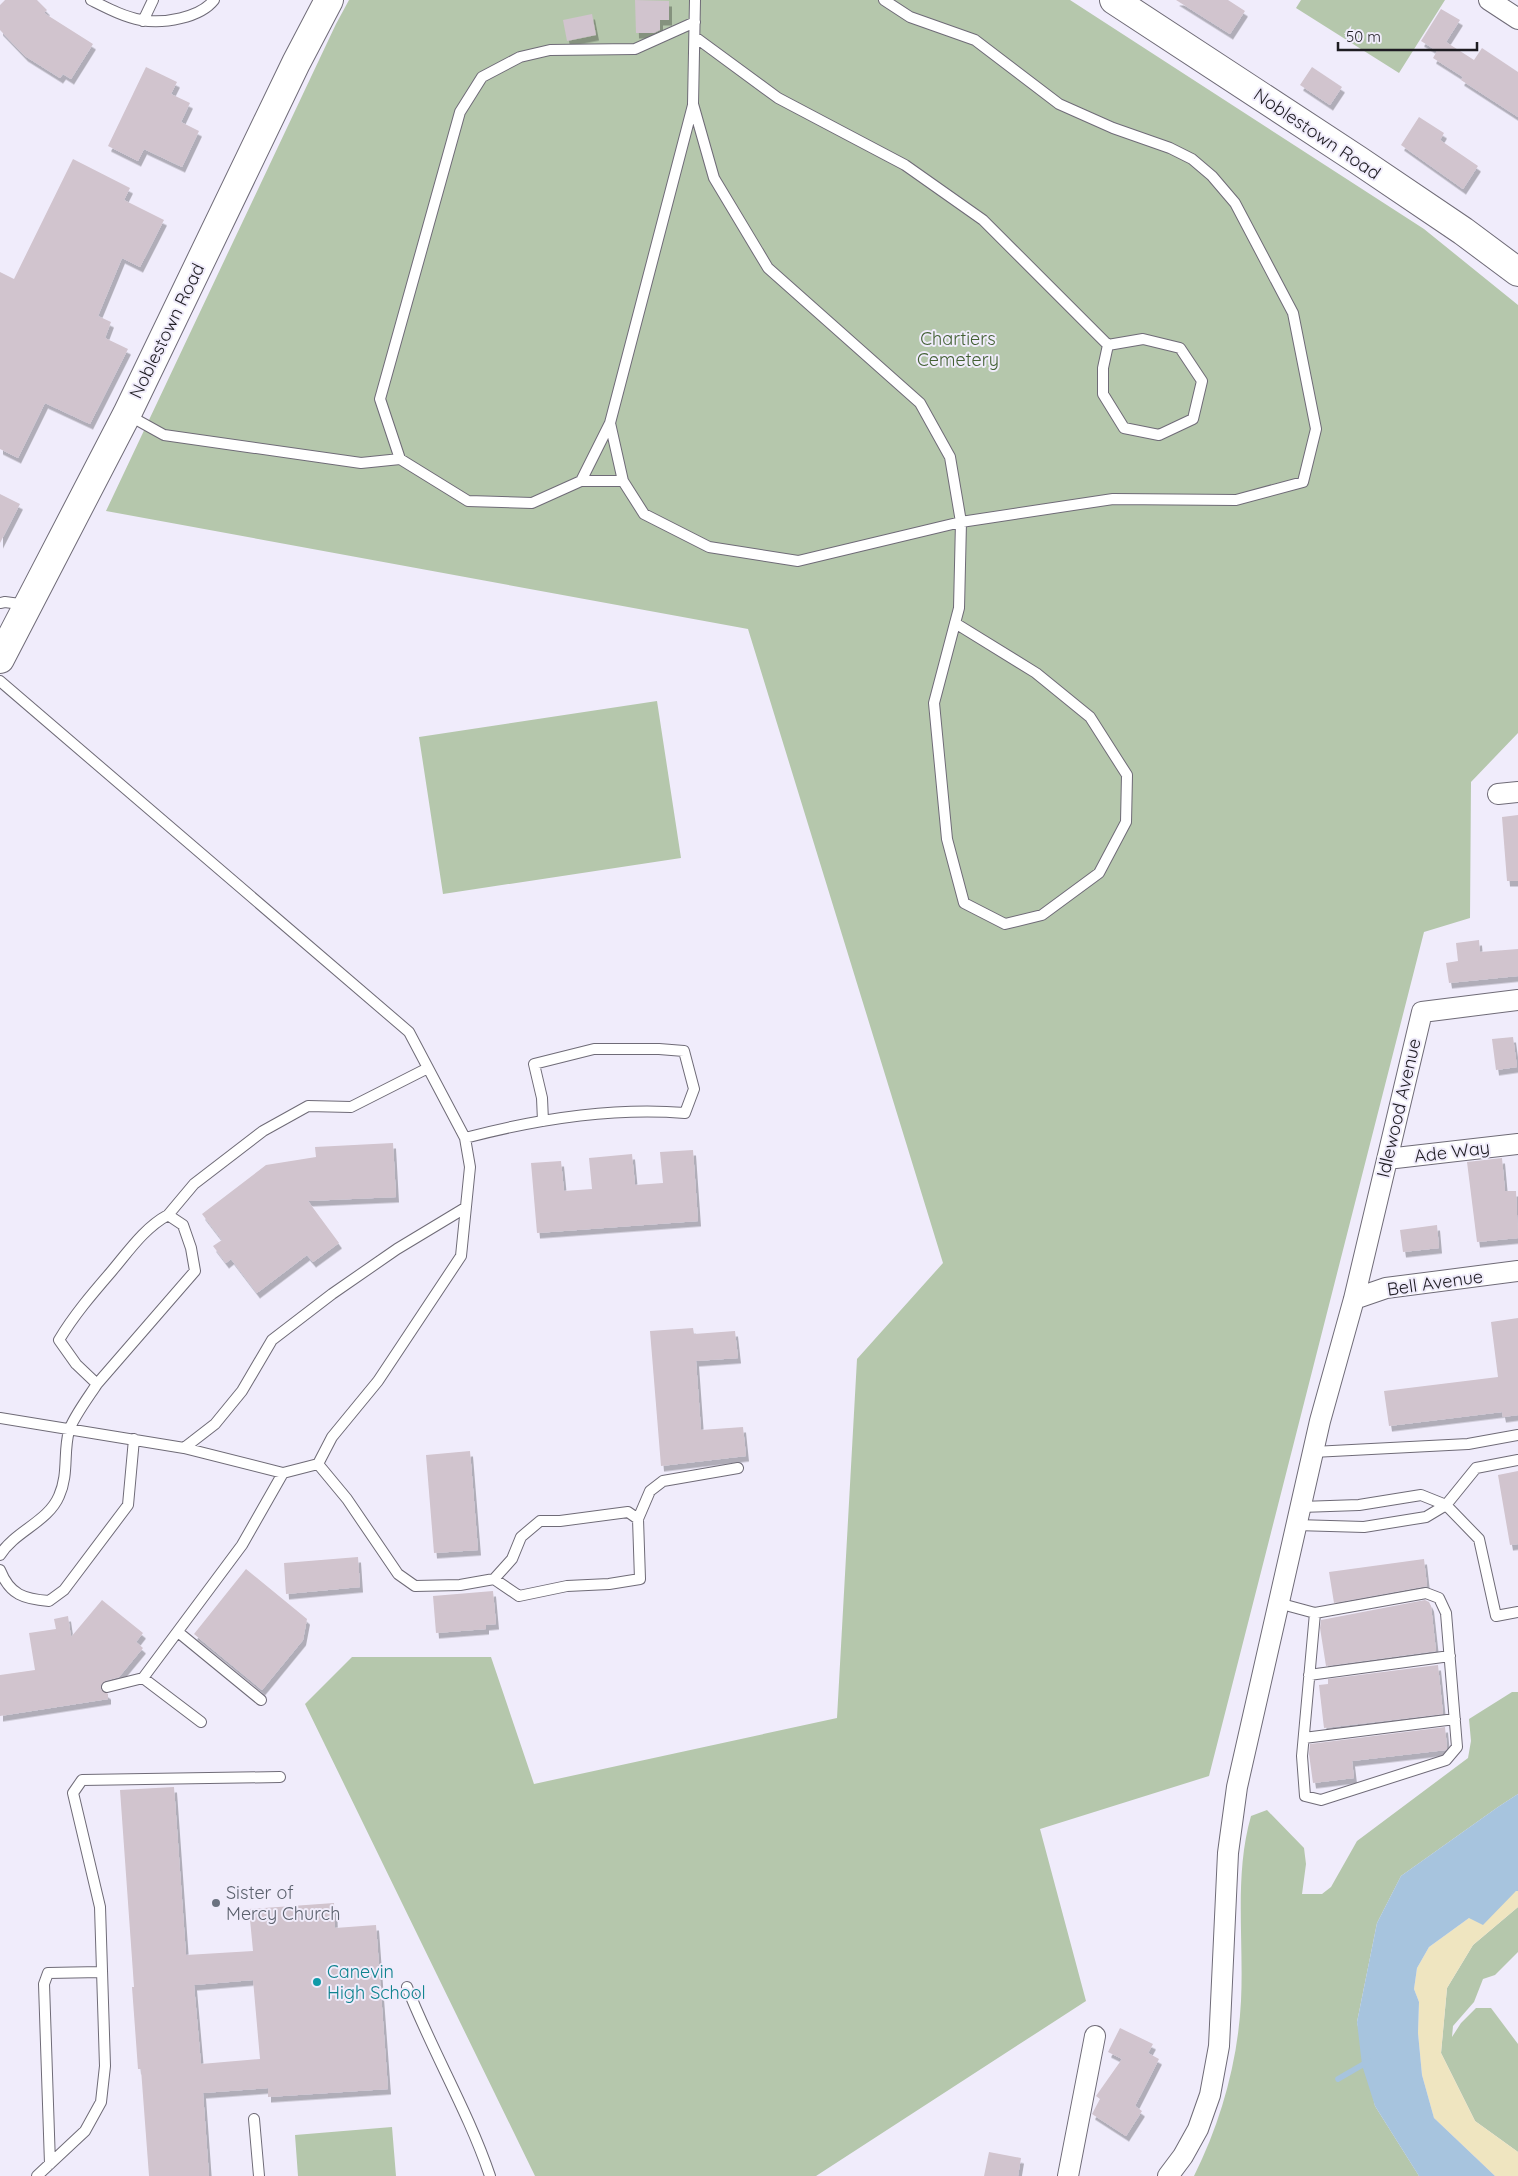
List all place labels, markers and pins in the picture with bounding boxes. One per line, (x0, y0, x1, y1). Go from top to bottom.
place label: Sister of Mercy Church (226, 1881, 340, 1925)
marker: Sister of Mercy Church (210, 1897, 222, 1909)
place label: Canevin High School (327, 1960, 426, 2004)
marker: Canevin High School (311, 1976, 323, 1988)

